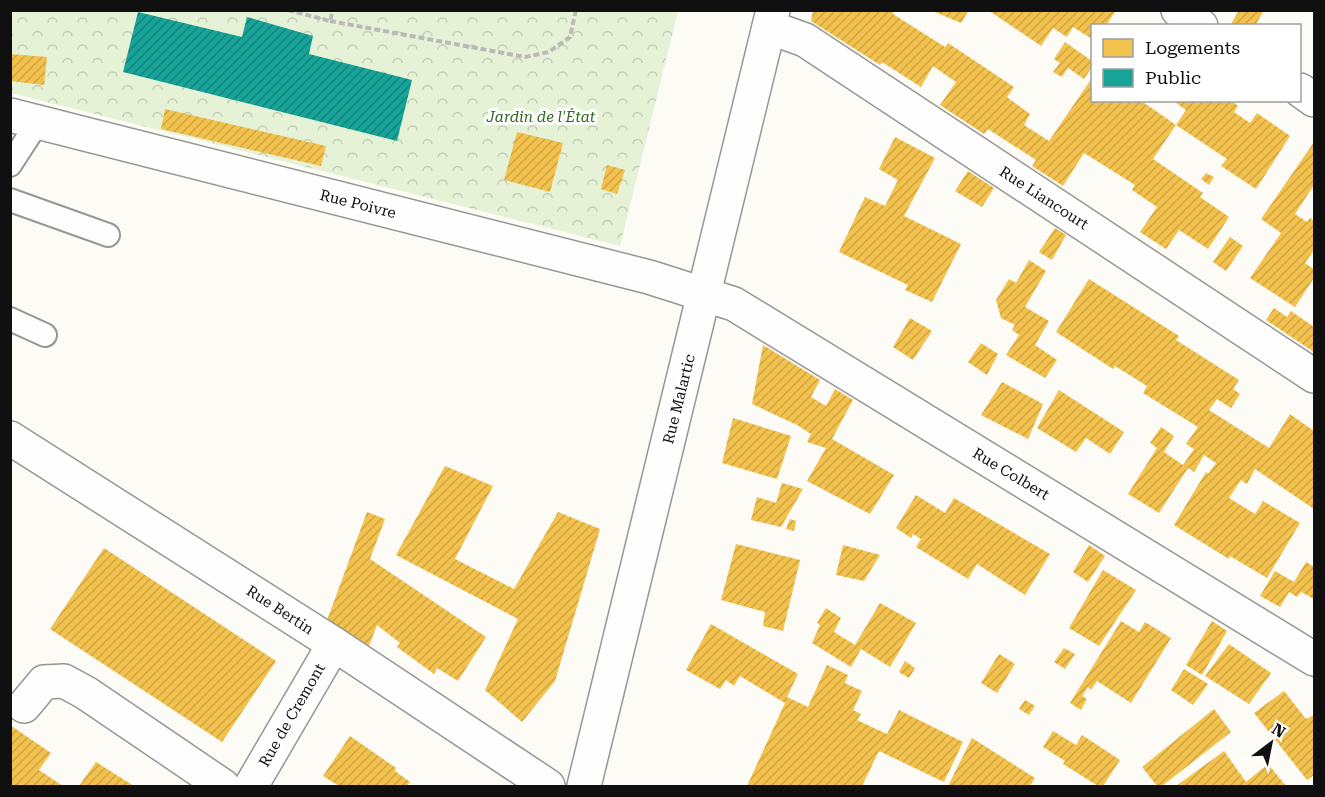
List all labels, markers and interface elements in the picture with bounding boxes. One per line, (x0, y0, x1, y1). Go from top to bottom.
legend (1091, 24, 1301, 102)
text: Logements (1145, 37, 1240, 58)
text: Public (1145, 67, 1201, 88)
park label: Jardin de l'État (486, 108, 596, 126)
street label: Rue Liancourt (996, 163, 1092, 234)
street label: Rue Poivre (318, 186, 398, 222)
street label: Rue Malartic (659, 352, 699, 446)
street label: Rue Colbert (969, 444, 1053, 504)
street label: Rue Bertin (243, 582, 317, 639)
street label: Rue de Cremont (255, 660, 329, 770)
north arrow (1241, 713, 1301, 773)
text: N (1268, 719, 1289, 742)

